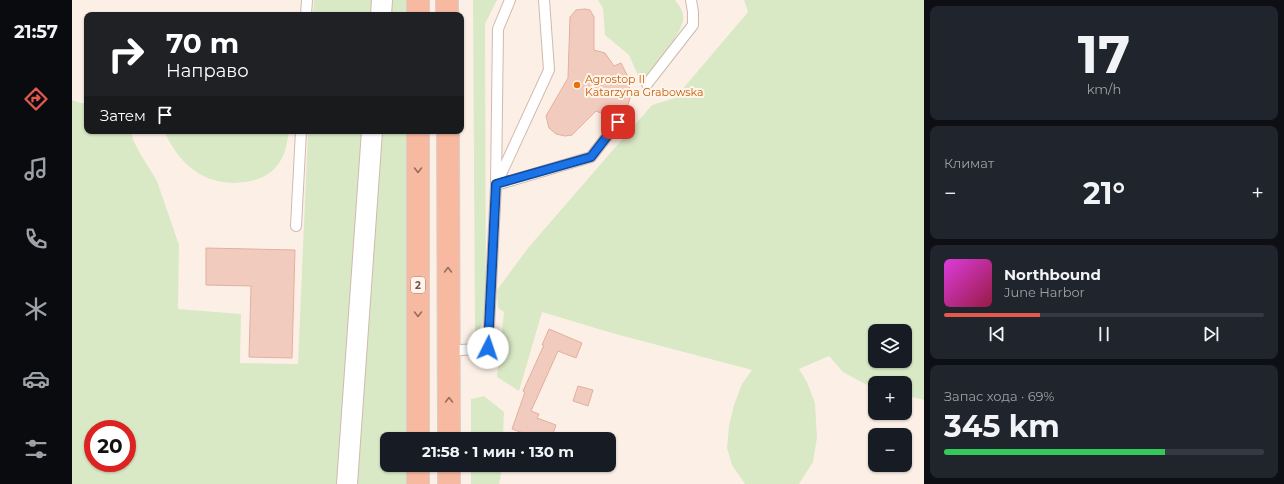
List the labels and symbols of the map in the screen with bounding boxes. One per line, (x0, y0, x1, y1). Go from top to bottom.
place label: Agrostop II Katarzyna Grabowska (585, 72, 704, 99)
marker: Agrostop II Katarzyna Grabowska (572, 80, 582, 90)
pin (601, 105, 635, 139)
one-way arrow (414, 167, 422, 173)
one-way arrow (444, 267, 452, 273)
road number: 2 (411, 277, 425, 293)
one-way arrow (414, 311, 422, 317)
position arrow (467, 327, 509, 369)
one-way arrow (445, 397, 453, 403)
speed limit sign: 20 (84, 420, 136, 472)

